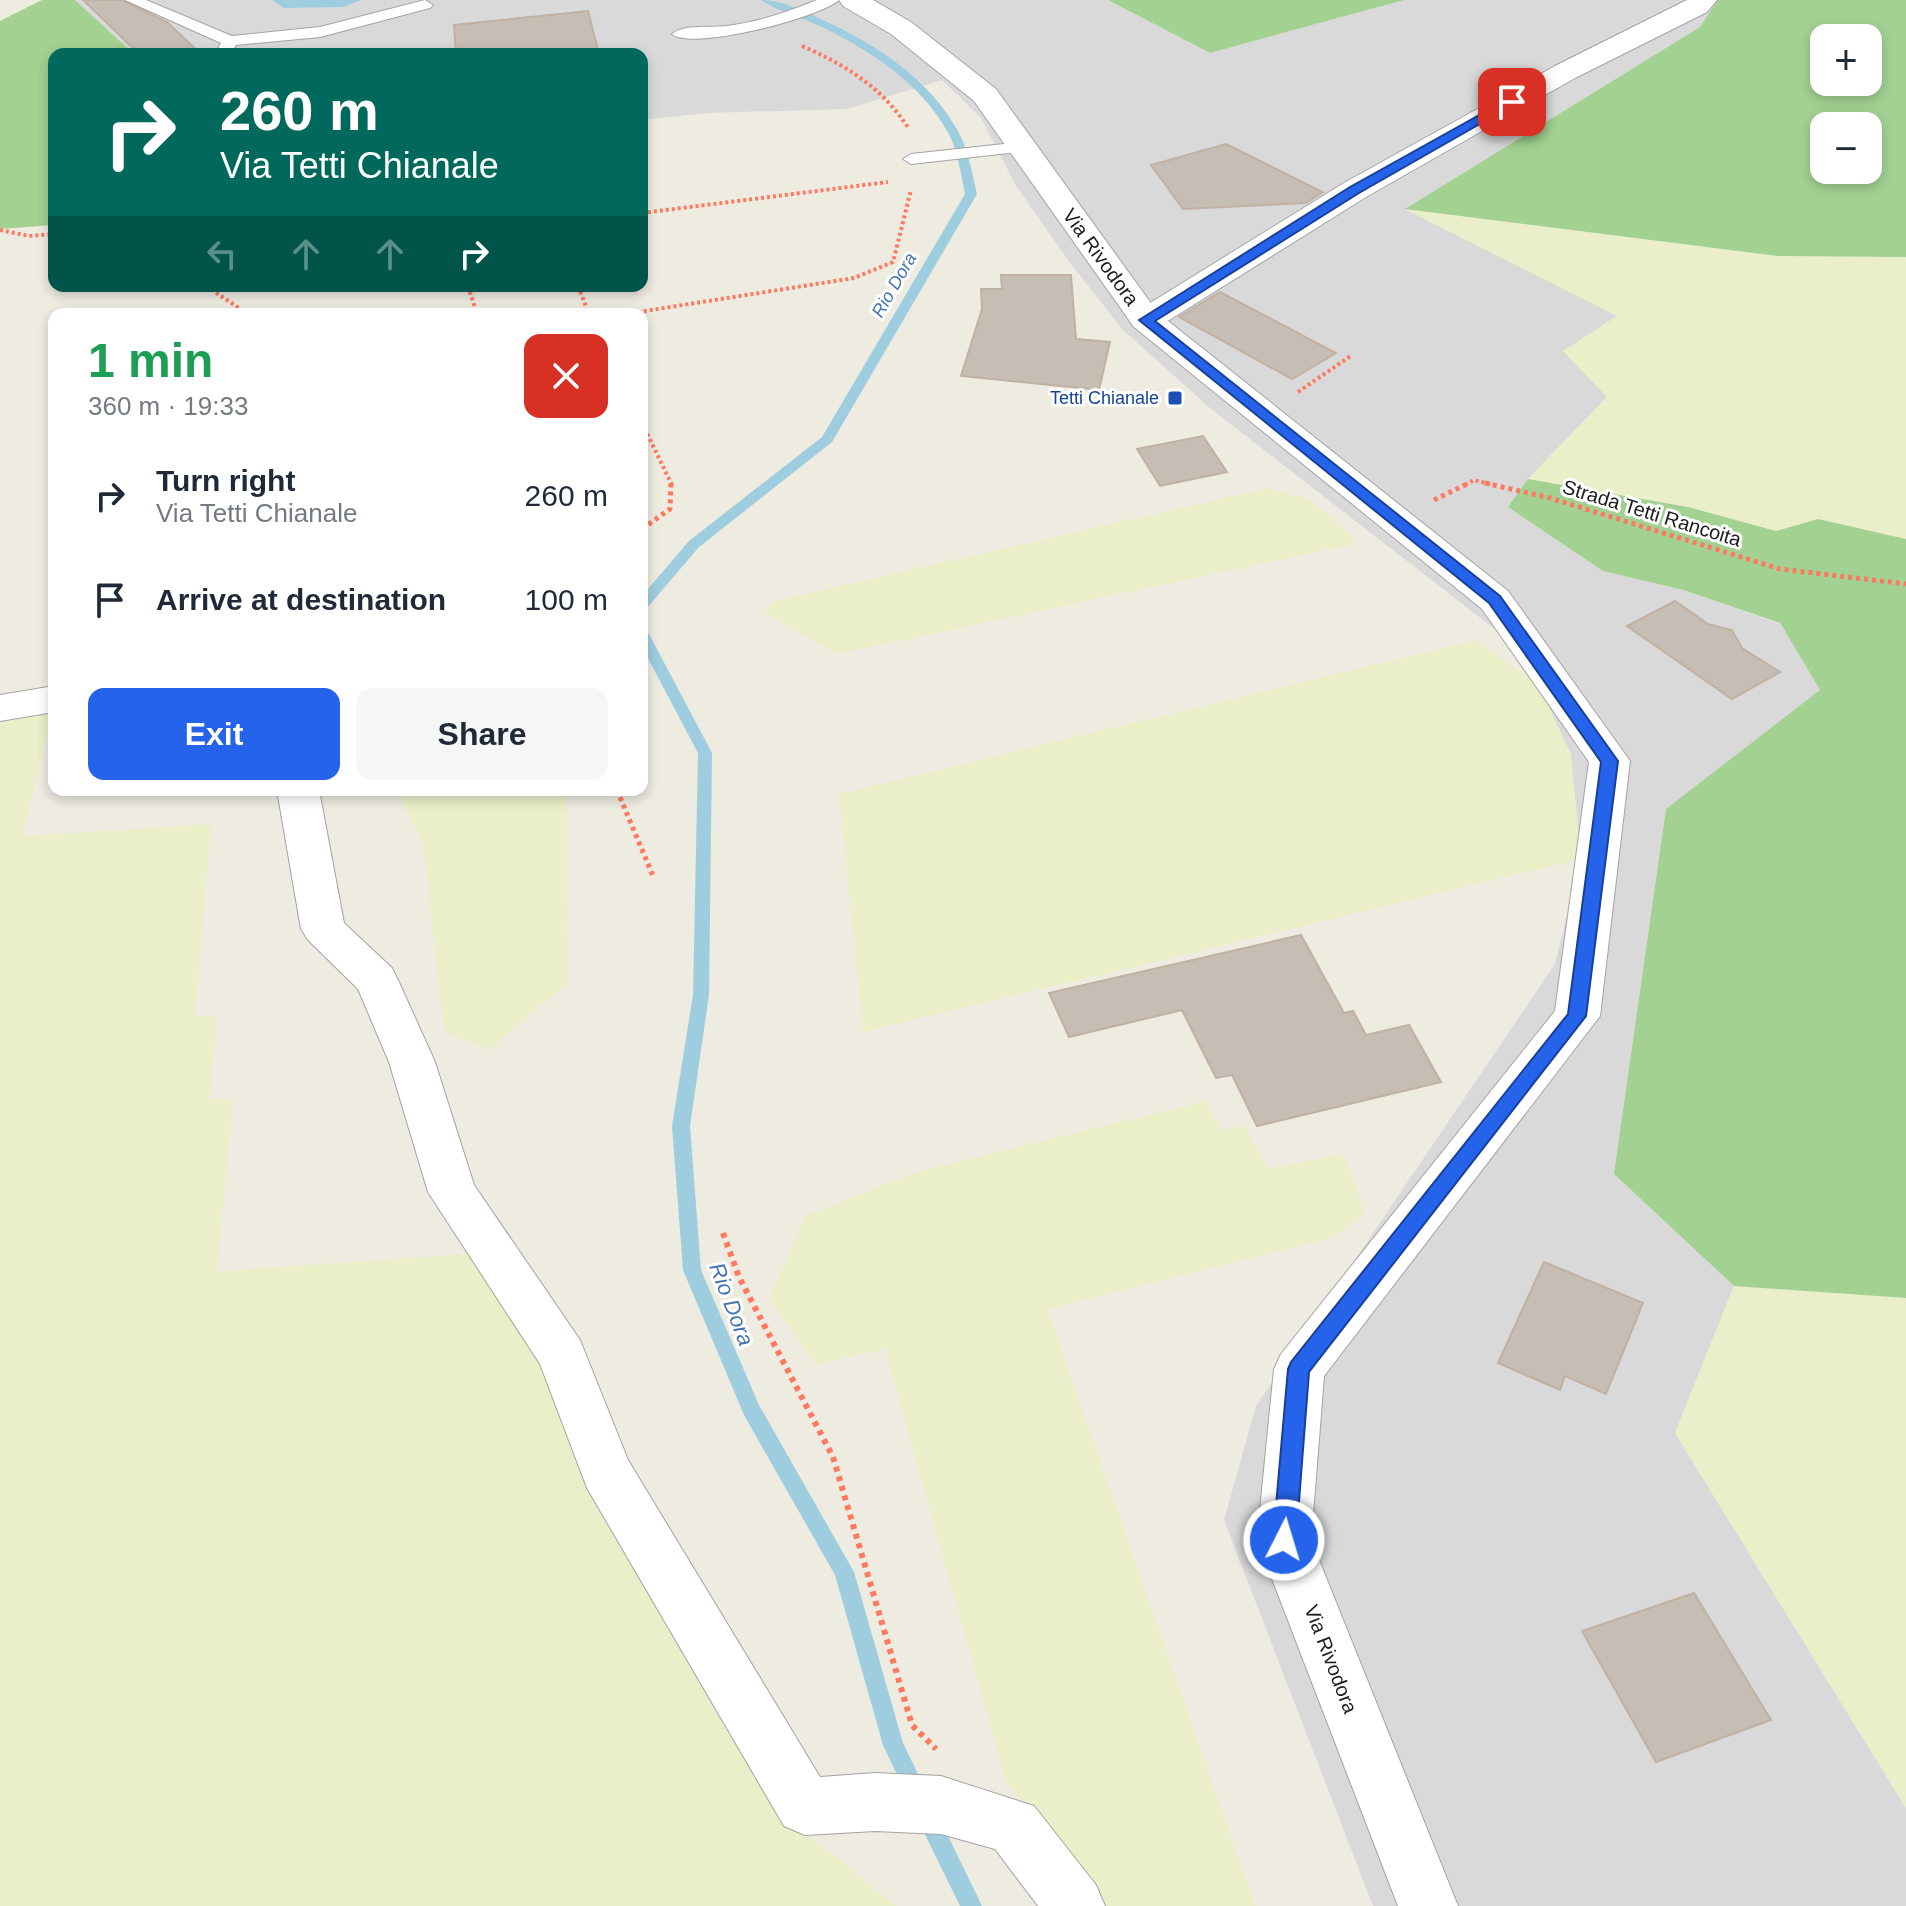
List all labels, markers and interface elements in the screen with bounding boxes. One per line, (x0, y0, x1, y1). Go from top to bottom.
map controls (1810, 24, 1882, 184)
button: + (1810, 24, 1882, 96)
pin (1478, 68, 1546, 136)
text: 260 m (220, 79, 379, 142)
icon: right (88, 80, 192, 184)
icon: arrive (1490, 80, 1534, 124)
button: − (1810, 112, 1882, 184)
text: Via Tetti Chianale (220, 145, 499, 186)
street label: Via Rivodora (1059, 204, 1144, 310)
icon: left (200, 232, 244, 276)
icon: ahead (284, 232, 328, 276)
icon: ahead (368, 232, 412, 276)
icon: right (452, 232, 496, 276)
water label: Rio Dora (868, 249, 920, 321)
text: 1 min (88, 334, 213, 387)
button: close (524, 334, 608, 418)
place label: Tetti Chianale (1050, 388, 1159, 408)
marker: Tetti Chianale (1166, 389, 1184, 407)
text: 360 m · 19:33 (88, 391, 248, 421)
text: Turn right (156, 464, 295, 497)
icon: right (88, 474, 132, 518)
street label: Strada Tetti Rancoita (1560, 475, 1745, 551)
text: 260 m (525, 479, 608, 512)
text: Via Tetti Chianale (156, 498, 357, 528)
icon: arrive (88, 578, 132, 622)
text: Arrive at destination (156, 583, 446, 616)
text: 100 m (525, 583, 608, 616)
button: Exit (88, 688, 340, 780)
button: Share (356, 688, 608, 780)
water label: Rio Dora (704, 1259, 759, 1349)
position arrow (1242, 1498, 1326, 1582)
street label: Via Rivodora (1300, 1602, 1362, 1717)

